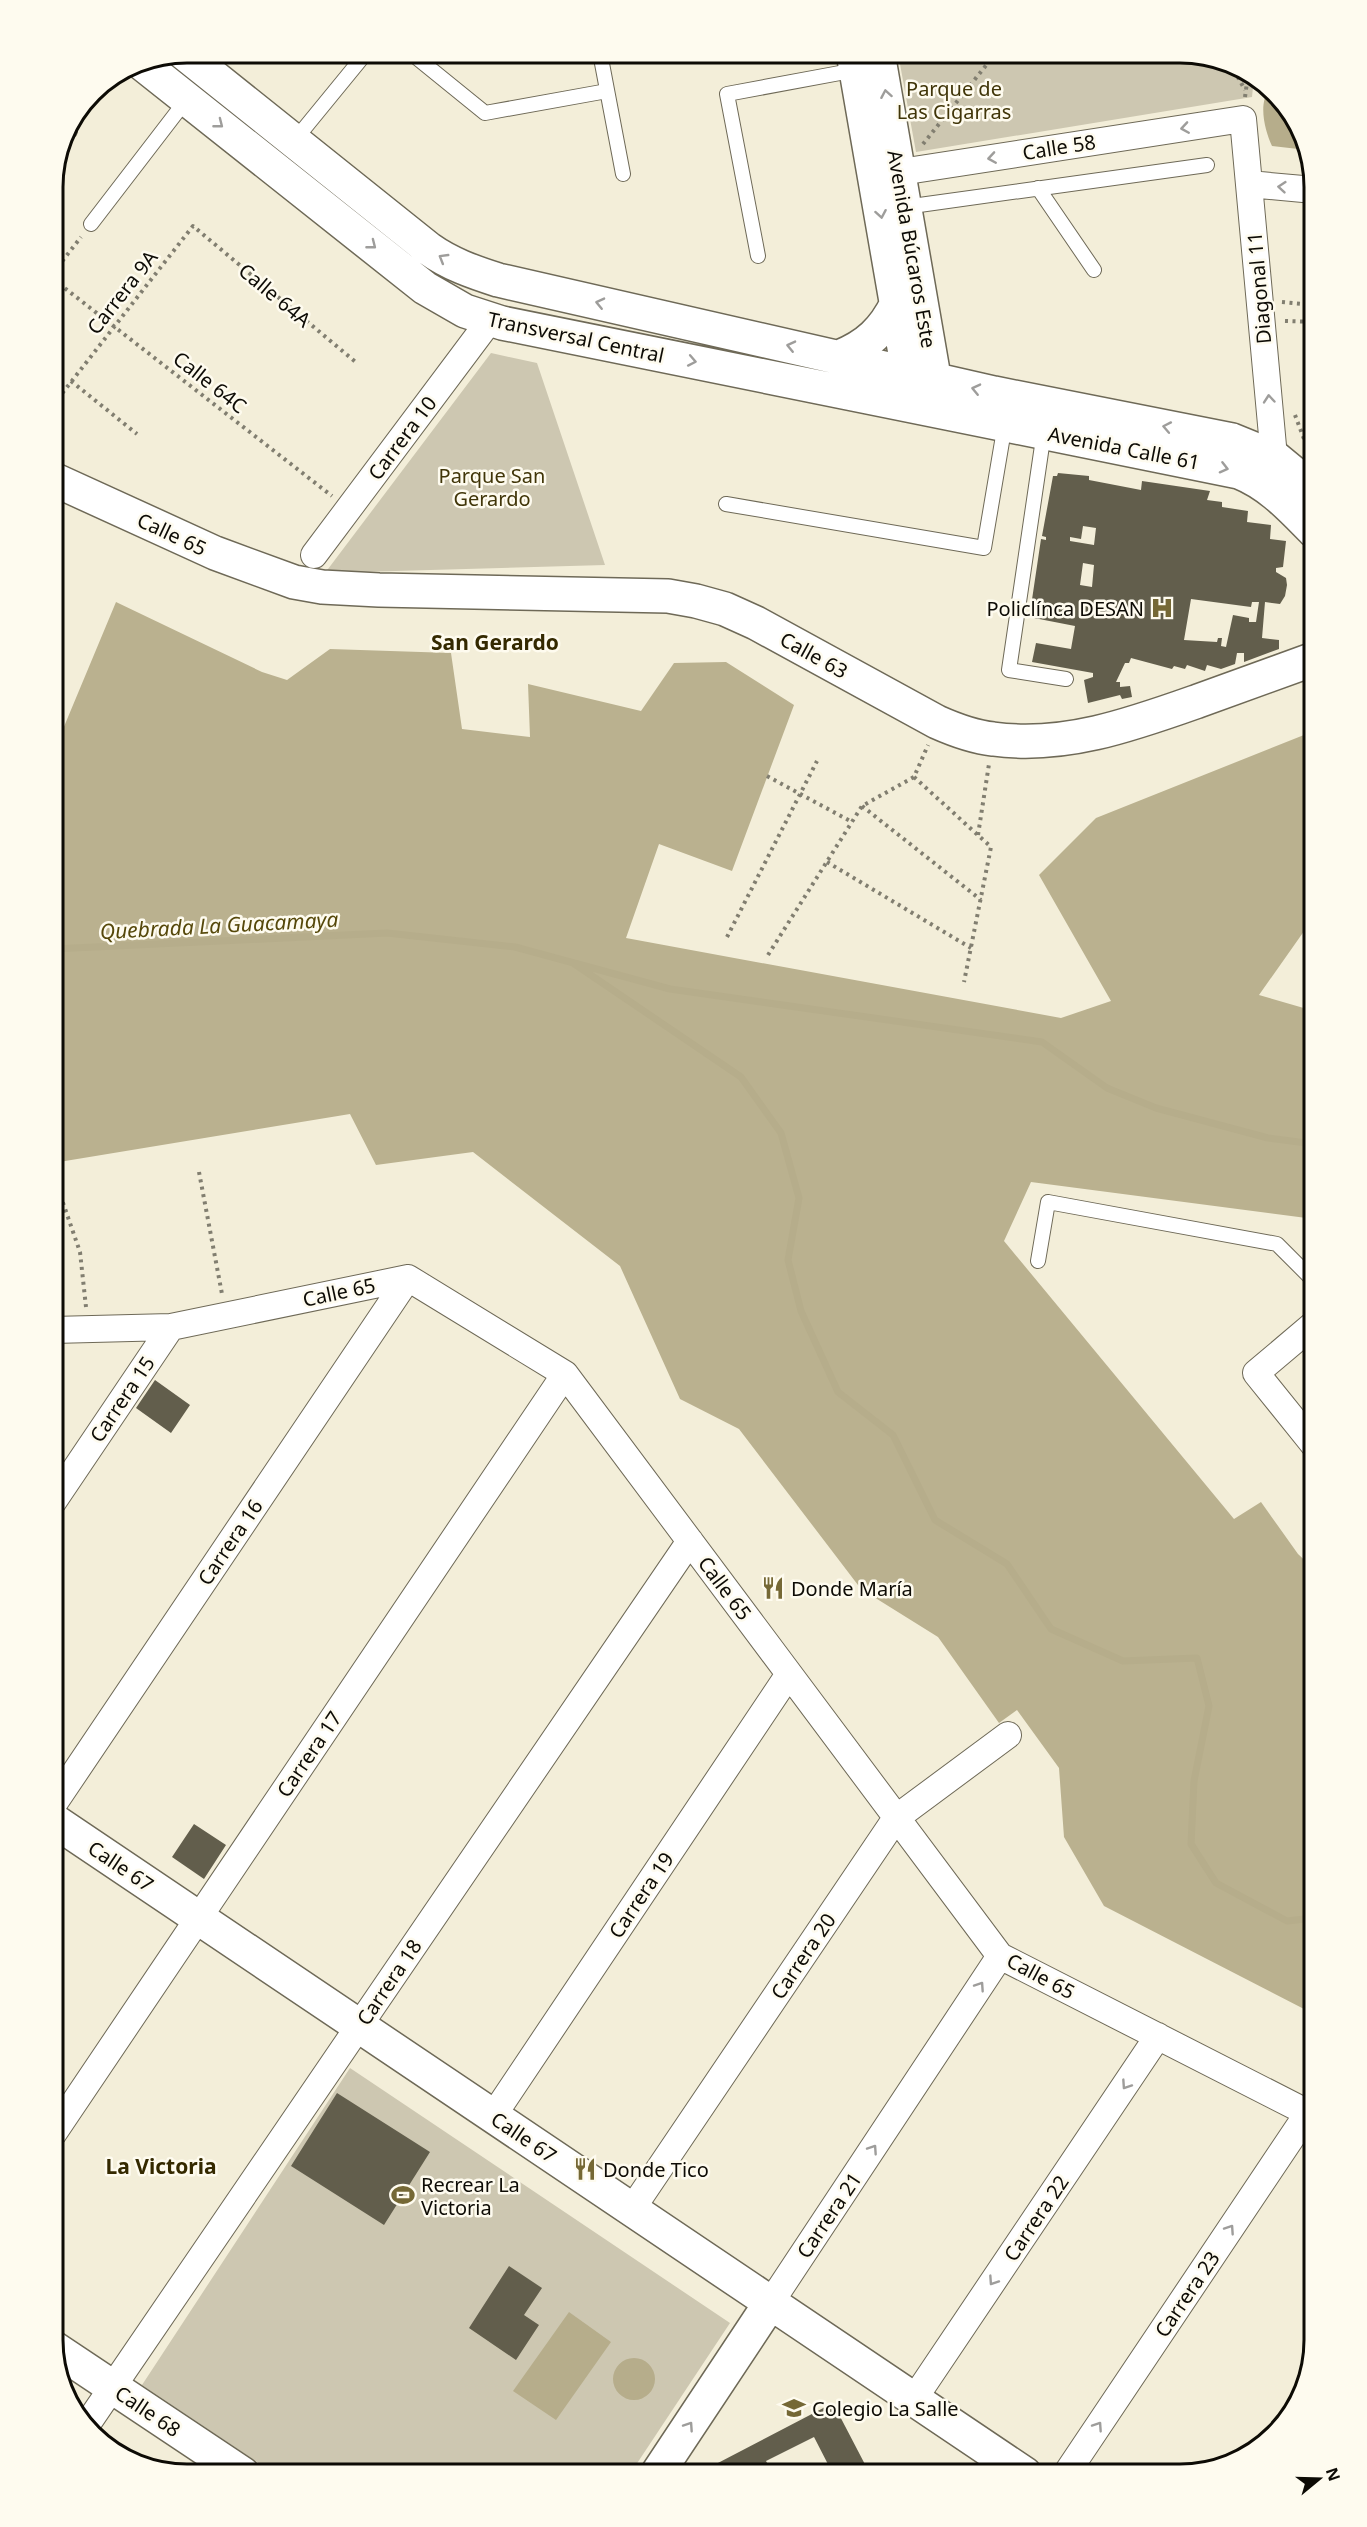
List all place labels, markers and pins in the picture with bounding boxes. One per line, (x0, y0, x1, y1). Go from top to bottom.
place label: Policlínca DESAN (987, 595, 1144, 622)
hospital icon: Policlínca DESAN (1149, 595, 1175, 621)
restaurant icon: Donde María (760, 1575, 786, 1601)
place label: Donde María (791, 1575, 913, 1602)
restaurant icon: Donde Tico (572, 2156, 598, 2182)
place label: Donde Tico (603, 2156, 709, 2183)
place label: Recrear La Victoria (421, 2171, 520, 2221)
sports icon: Recrear La Victoria (390, 2182, 416, 2208)
school or university icon: Colegio La Salle (781, 2395, 807, 2421)
place label: Colegio La Salle (812, 2395, 959, 2422)

